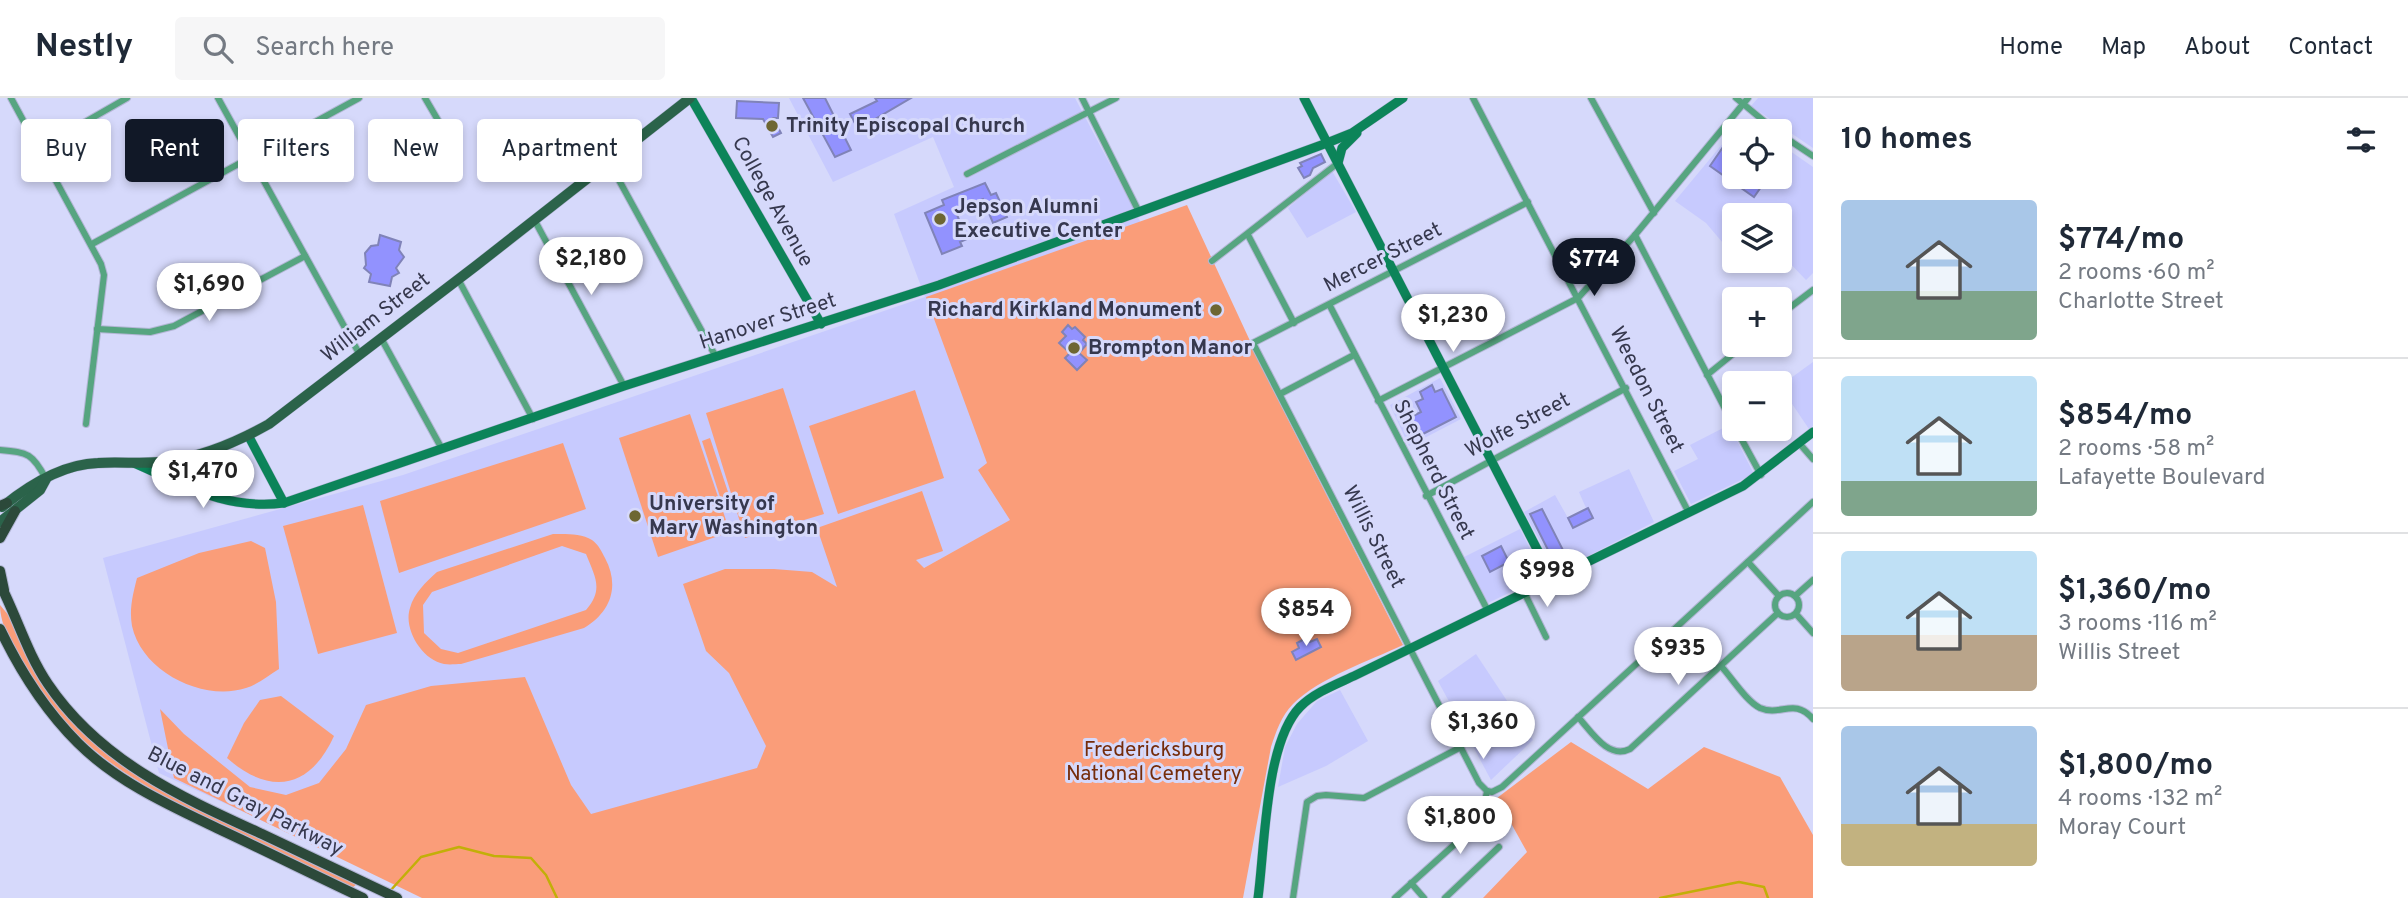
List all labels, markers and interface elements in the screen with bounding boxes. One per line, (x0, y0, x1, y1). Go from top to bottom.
search box (175, 17, 665, 80)
text: Nestly (35, 27, 133, 69)
icon: search (199, 29, 237, 67)
text: Search here (255, 32, 394, 65)
text: Home (1999, 33, 2063, 63)
text: Map (2101, 33, 2146, 63)
text: About (2184, 33, 2250, 63)
text: Contact (2288, 33, 2373, 63)
place label: Trinity Episcopal Church (786, 113, 1025, 140)
marker: Trinity Episcopal Church (764, 118, 780, 134)
chip: Buy (21, 119, 111, 182)
chip: Rent (125, 119, 224, 182)
chip: Filters (238, 119, 354, 182)
chip: New (368, 119, 463, 182)
chip: Apartment (477, 119, 642, 182)
map controls (1722, 119, 1792, 441)
button: locate (1722, 119, 1792, 189)
icon: filters (2342, 121, 2380, 159)
text: 10 homes (1841, 122, 1972, 159)
street label: College Avenue (725, 132, 819, 272)
place label: Jepson Alumni Executive Center (954, 194, 1123, 245)
button: layers (1722, 203, 1792, 273)
marker: Jepson Alumni Executive Center (932, 211, 948, 227)
street label: Mercer Street (1319, 217, 1447, 299)
text: $774/mo (2058, 222, 2184, 259)
icon: home (1897, 228, 1981, 312)
pin: $2,180 (534, 238, 648, 297)
pin: $774 (1553, 238, 1635, 298)
text: $2,180 (555, 245, 627, 274)
text: $774 (1568, 246, 1620, 275)
text: 2 rooms · 60 m² (2058, 259, 2215, 288)
pin: $1,690 (152, 264, 266, 323)
street label: William Street (316, 267, 436, 369)
text: $1,690 (173, 271, 245, 300)
street label: Hanover Street (696, 287, 840, 357)
button: + (1722, 287, 1792, 357)
text: Charlotte Street (2058, 288, 2224, 317)
pin: $1,230 (1396, 294, 1510, 354)
place label: Richard Kirkland Monument (927, 297, 1202, 324)
marker: Richard Kirkland Monument (1208, 302, 1224, 318)
text: $1,230 (1417, 302, 1489, 331)
street label: Weedon Street (1603, 322, 1689, 458)
place label: Brompton Manor (1088, 335, 1252, 362)
marker: Brompton Manor (1066, 340, 1082, 356)
button: − (1722, 371, 1792, 441)
street label: Wolfe Street (1461, 387, 1575, 465)
street label: Shepherd Street (1386, 395, 1480, 545)
text: $854/mo (2058, 398, 2192, 435)
icon: home (1897, 404, 1981, 488)
text: 2 rooms · 58 m² (2058, 435, 2214, 464)
pin: $1,470 (146, 450, 260, 510)
text: $1,470 (167, 458, 239, 487)
text: Lafayette Boulevard (2058, 464, 2265, 493)
street label: Willis Street (1336, 481, 1410, 593)
place label: University of Mary Washington (649, 491, 818, 542)
marker: University of Mary Washington (627, 508, 643, 524)
pin: $998 (1506, 550, 1588, 609)
text: $998 (1519, 557, 1575, 586)
text: $1,360/mo (2058, 573, 2211, 610)
icon: home (1897, 579, 1981, 663)
pin: $854 (1265, 588, 1347, 648)
text: $854 (1277, 596, 1335, 625)
text: 3 rooms · 116 m² (2058, 610, 2217, 639)
pin: $935 (1637, 628, 1719, 687)
text: $935 (1650, 635, 1706, 664)
text: Willis Street (2058, 639, 2181, 668)
pin: $1,360 (1426, 702, 1540, 761)
text: $1,360 (1447, 709, 1519, 738)
park label: Fredericksburg National Cemetery (1066, 737, 1242, 788)
street label: Blue and Gray Parkway (142, 741, 348, 863)
text: $1,800/mo (2058, 748, 2213, 785)
icon: home (1897, 754, 1981, 838)
text: 4 rooms · 132 m² (2058, 785, 2222, 814)
pin: $1,800 (1403, 796, 1517, 856)
text: $1,800 (1423, 804, 1497, 833)
text: Moray Court (2058, 814, 2186, 843)

